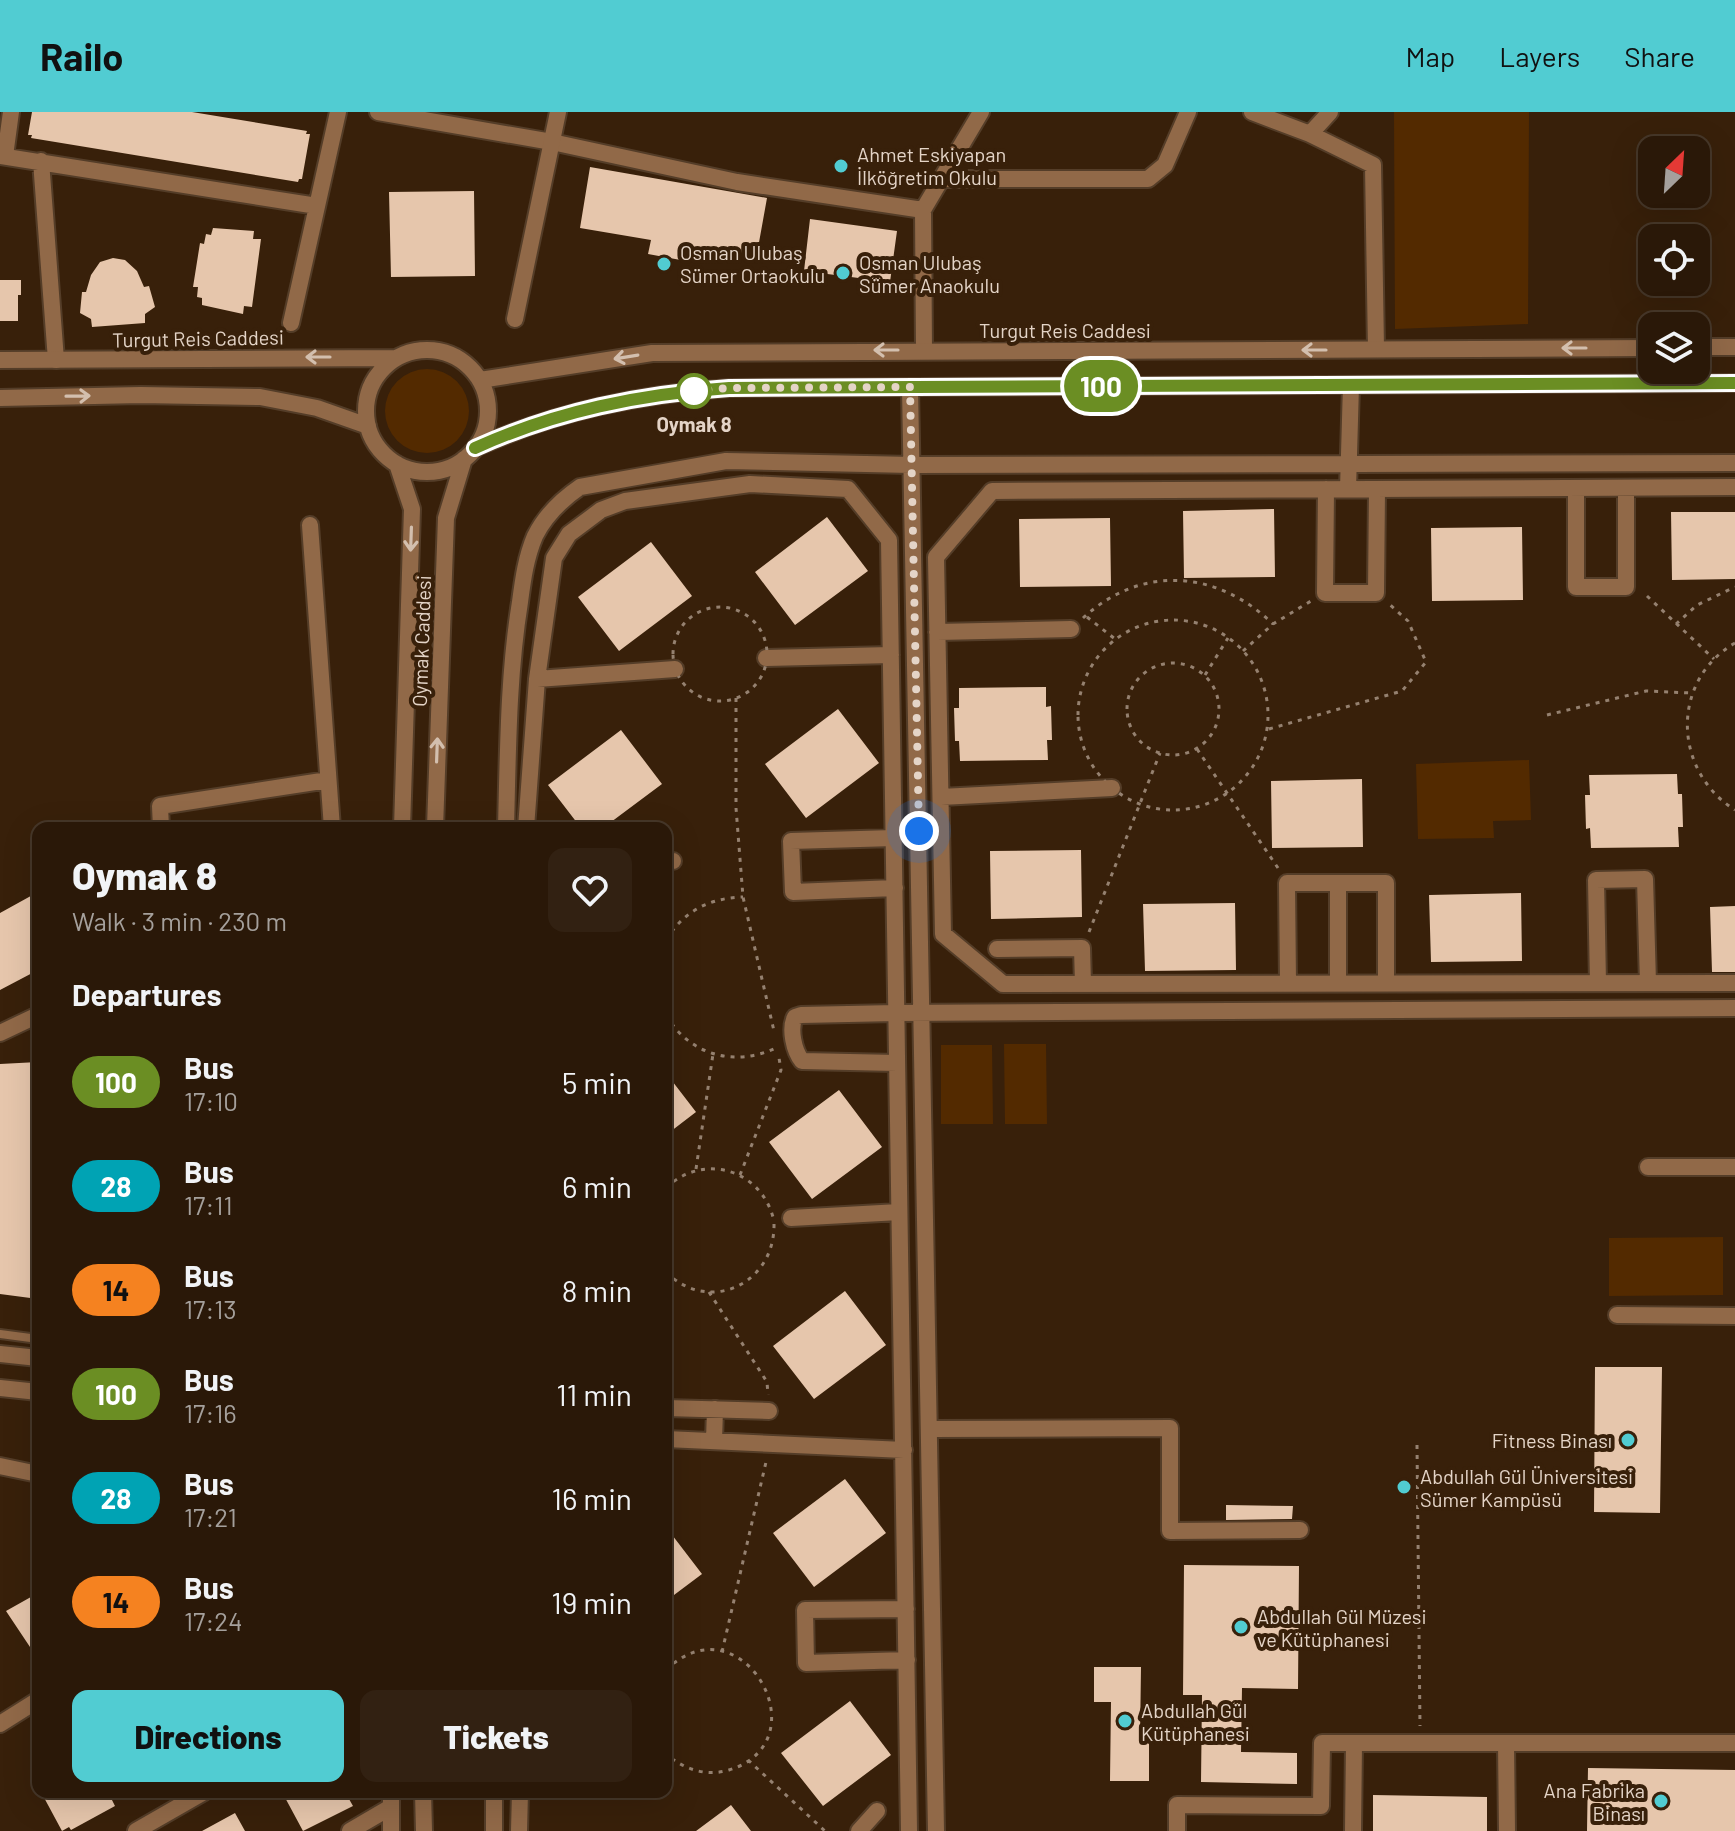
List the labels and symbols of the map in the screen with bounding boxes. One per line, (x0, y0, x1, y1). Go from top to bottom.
north arrow (1638, 136, 1710, 208)
place label: Ahmet Eskiyapan İlköğretim Okulu (857, 142, 1006, 189)
marker: Ahmet Eskiyapan İlköğretim Okulu (832, 157, 850, 175)
place label: Osman Ulubaş Sümer Ortaokulu (680, 240, 825, 287)
place label: Osman Ulubaş Sümer Anaokulu (859, 250, 1000, 297)
marker: Osman Ulubaş Sümer Ortaokulu (655, 255, 673, 273)
marker: Osman Ulubaş Sümer Anaokulu (834, 264, 852, 282)
street label: Turgut Reis Caddesi (979, 318, 1151, 342)
street label: Turgut Reis Caddesi (112, 325, 284, 351)
one-way arrow (1561, 340, 1588, 356)
one-way arrow (873, 342, 900, 358)
one-way arrow (1301, 342, 1328, 358)
one-way arrow (305, 349, 332, 365)
one-way arrow (614, 350, 640, 365)
line badge: 100 (1055, 360, 1147, 412)
marker: Oymak 8 (677, 374, 711, 408)
one-way arrow (64, 388, 91, 404)
place label: Oymak 8 (656, 412, 732, 436)
one-way arrow (403, 525, 419, 552)
street label: Oymak Caddesi (407, 575, 435, 707)
one-way arrow (430, 737, 445, 764)
your location (899, 811, 939, 851)
place label: Fitness Binası (1492, 1428, 1612, 1452)
marker: Fitness Binası (1619, 1431, 1637, 1449)
place label: Abdullah Gül Üniversitesi Sümer Kampüsü (1420, 1464, 1633, 1511)
marker: Abdullah Gül Üniversitesi Sümer Kampüsü (1395, 1478, 1413, 1496)
place label: Abdullah Gül Müzesi ve Kütüphanesi (1257, 1604, 1427, 1651)
marker: Abdullah Gül Müzesi ve Kütüphanesi (1232, 1618, 1250, 1636)
place label: Abdullah Gül Kütüphanesi (1141, 1698, 1250, 1745)
marker: Abdullah Gül Kütüphanesi (1116, 1712, 1134, 1730)
place label: Ana Fabrika Binası (1544, 1778, 1645, 1825)
marker: Ana Fabrika Binası (1652, 1792, 1670, 1810)

